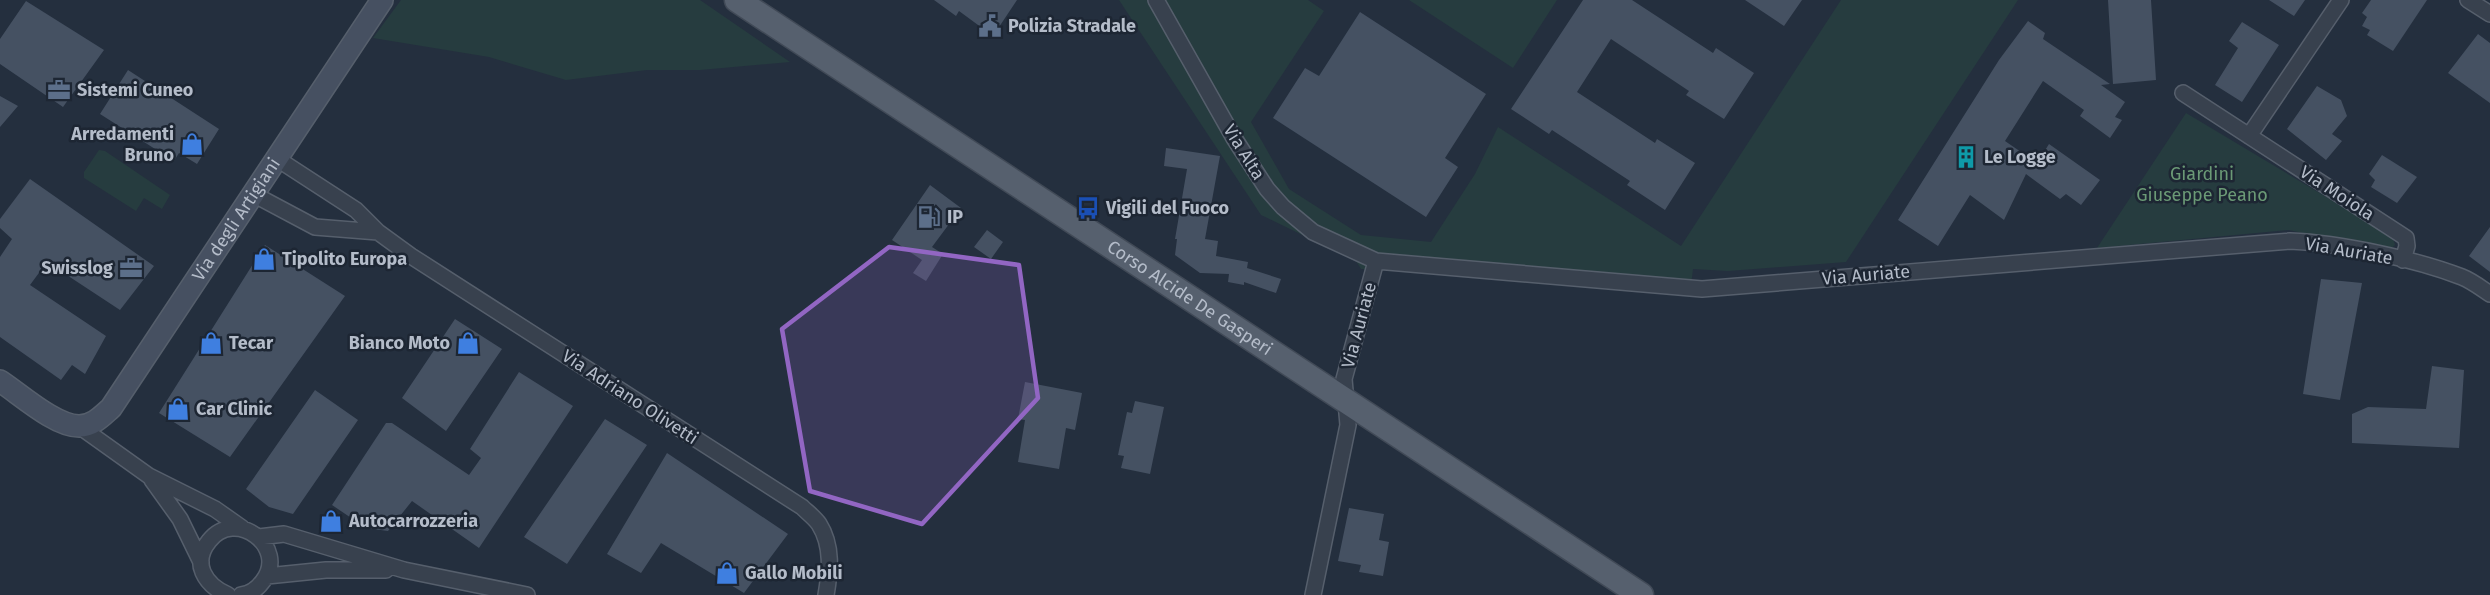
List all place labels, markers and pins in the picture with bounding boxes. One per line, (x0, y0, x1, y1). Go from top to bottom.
public building icon: Polizia Stradale (977, 13, 1003, 39)
place label: Polizia Stradale (1008, 15, 1136, 37)
office icon: Sistemi Cuneo (46, 77, 72, 103)
place label: Sistemi Cuneo (77, 79, 193, 101)
place label: Arredamenti Bruno (70, 123, 174, 166)
shop icon: Arredamenti Bruno (179, 131, 205, 157)
building icon: Le Logge (1953, 144, 1979, 170)
place label: Le Logge (1984, 146, 2056, 168)
bus stop icon: Vigili del Fuoco (1075, 195, 1101, 221)
place label: Vigili del Fuoco (1105, 197, 1229, 219)
fuel station icon: IP (916, 204, 942, 230)
place label: IP (947, 206, 963, 228)
shop icon: Tipolito Europa (251, 246, 277, 272)
place label: Tipolito Europa (282, 248, 407, 270)
office icon: Swisslog (118, 255, 144, 281)
place label: Swisslog (41, 257, 113, 279)
shop icon: Tecar (198, 330, 224, 356)
shop icon: Bianco Moto (455, 330, 481, 356)
place label: Tecar (229, 332, 274, 354)
place label: Bianco Moto (349, 332, 450, 354)
shop icon: Car Clinic (165, 396, 191, 422)
place label: Car Clinic (196, 398, 273, 420)
shop icon: Autocarrozzeria (318, 508, 344, 534)
place label: Autocarrozzeria (348, 510, 478, 532)
shop icon: Gallo Mobili (714, 560, 740, 586)
place label: Gallo Mobili (745, 562, 843, 584)

